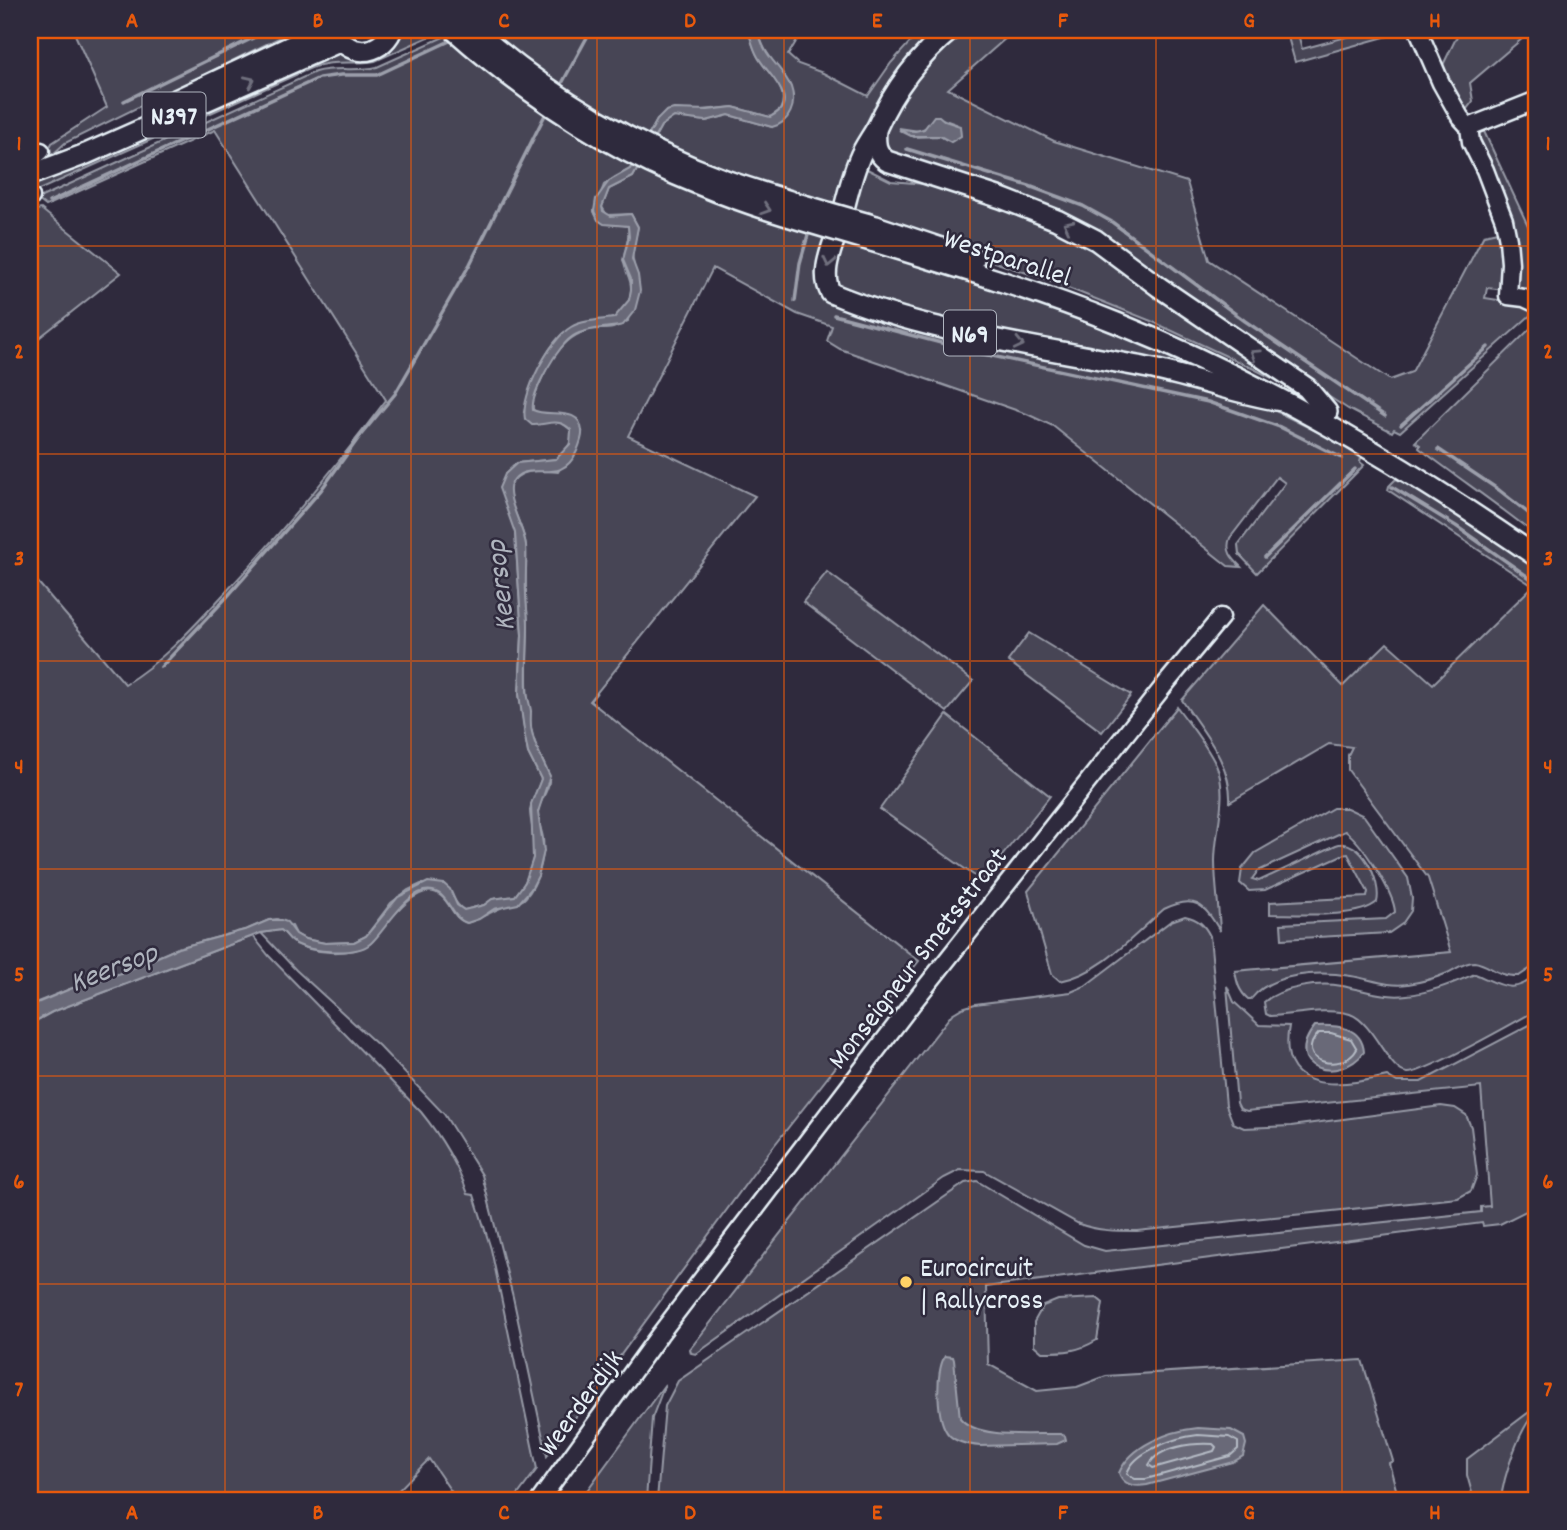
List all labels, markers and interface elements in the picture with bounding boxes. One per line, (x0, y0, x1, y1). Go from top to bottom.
text: A (126, 6, 138, 39)
text: B (313, 6, 324, 39)
text: C (498, 6, 510, 39)
text: D (684, 6, 696, 39)
text: E (872, 6, 883, 39)
text: F (1058, 6, 1069, 39)
text: G (1243, 6, 1255, 39)
text: H (1429, 6, 1441, 39)
one-way arrow (243, 75, 255, 89)
road number: N397 (142, 92, 206, 138)
text: 1 (16, 129, 22, 162)
text: 1 (1545, 129, 1551, 162)
one-way arrow (759, 201, 771, 215)
one-way arrow (1063, 220, 1075, 234)
street label: Westparallel (937, 221, 1076, 300)
one-way arrow (823, 255, 837, 267)
road number: N69 (944, 310, 996, 356)
one-way arrow (1013, 336, 1025, 351)
text: 2 (14, 337, 24, 370)
text: 2 (1543, 337, 1553, 370)
one-way arrow (1250, 349, 1263, 362)
water label: Keersop (477, 537, 530, 633)
text: 3 (14, 544, 24, 577)
text: 3 (1543, 544, 1553, 577)
text: 4 (14, 752, 24, 785)
text: 4 (1543, 752, 1553, 785)
street label: Monseigneur Smetsstraat (820, 840, 1020, 1080)
water label: Keersop (64, 933, 166, 1007)
text: 5 (14, 960, 24, 993)
text: 5 (1543, 960, 1553, 993)
text: 6 (13, 1167, 25, 1200)
text: 6 (1542, 1167, 1554, 1200)
place label: Eurocircuit | Rallycross (920, 1251, 1043, 1323)
marker: Eurocircuit | Rallycross (898, 1274, 914, 1290)
street label: Weerderdijk (530, 1343, 636, 1467)
text: 7 (15, 1375, 24, 1408)
text: 7 (1544, 1375, 1553, 1408)
text: A (126, 1498, 138, 1530)
text: B (313, 1498, 324, 1530)
text: C (498, 1498, 510, 1530)
text: D (684, 1498, 696, 1530)
text: E (872, 1498, 883, 1530)
text: F (1058, 1498, 1069, 1530)
text: G (1243, 1498, 1255, 1530)
text: H (1429, 1498, 1441, 1530)

